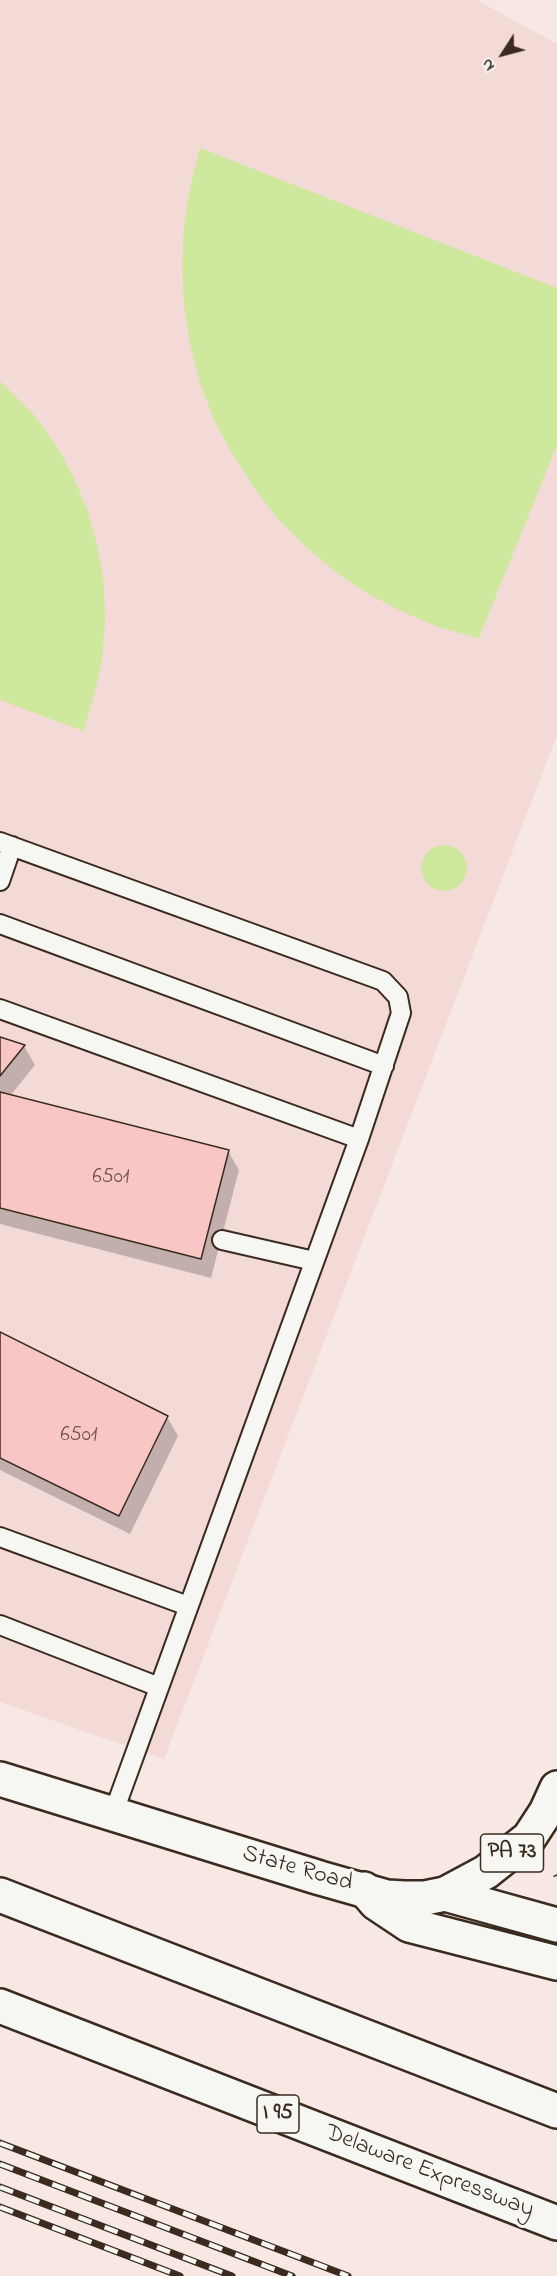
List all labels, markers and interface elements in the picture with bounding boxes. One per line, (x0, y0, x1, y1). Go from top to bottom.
north arrow (473, 24, 533, 84)
text: N (476, 53, 501, 76)
house number: 6501 (92, 1166, 130, 1192)
house number: 6501 (60, 1424, 98, 1450)
road number: PA 73 (480, 1834, 544, 1872)
street label: State Road (239, 1841, 355, 1899)
road number: I 95 (257, 2095, 299, 2133)
street label: Delaware Expressway (321, 2120, 537, 2226)

